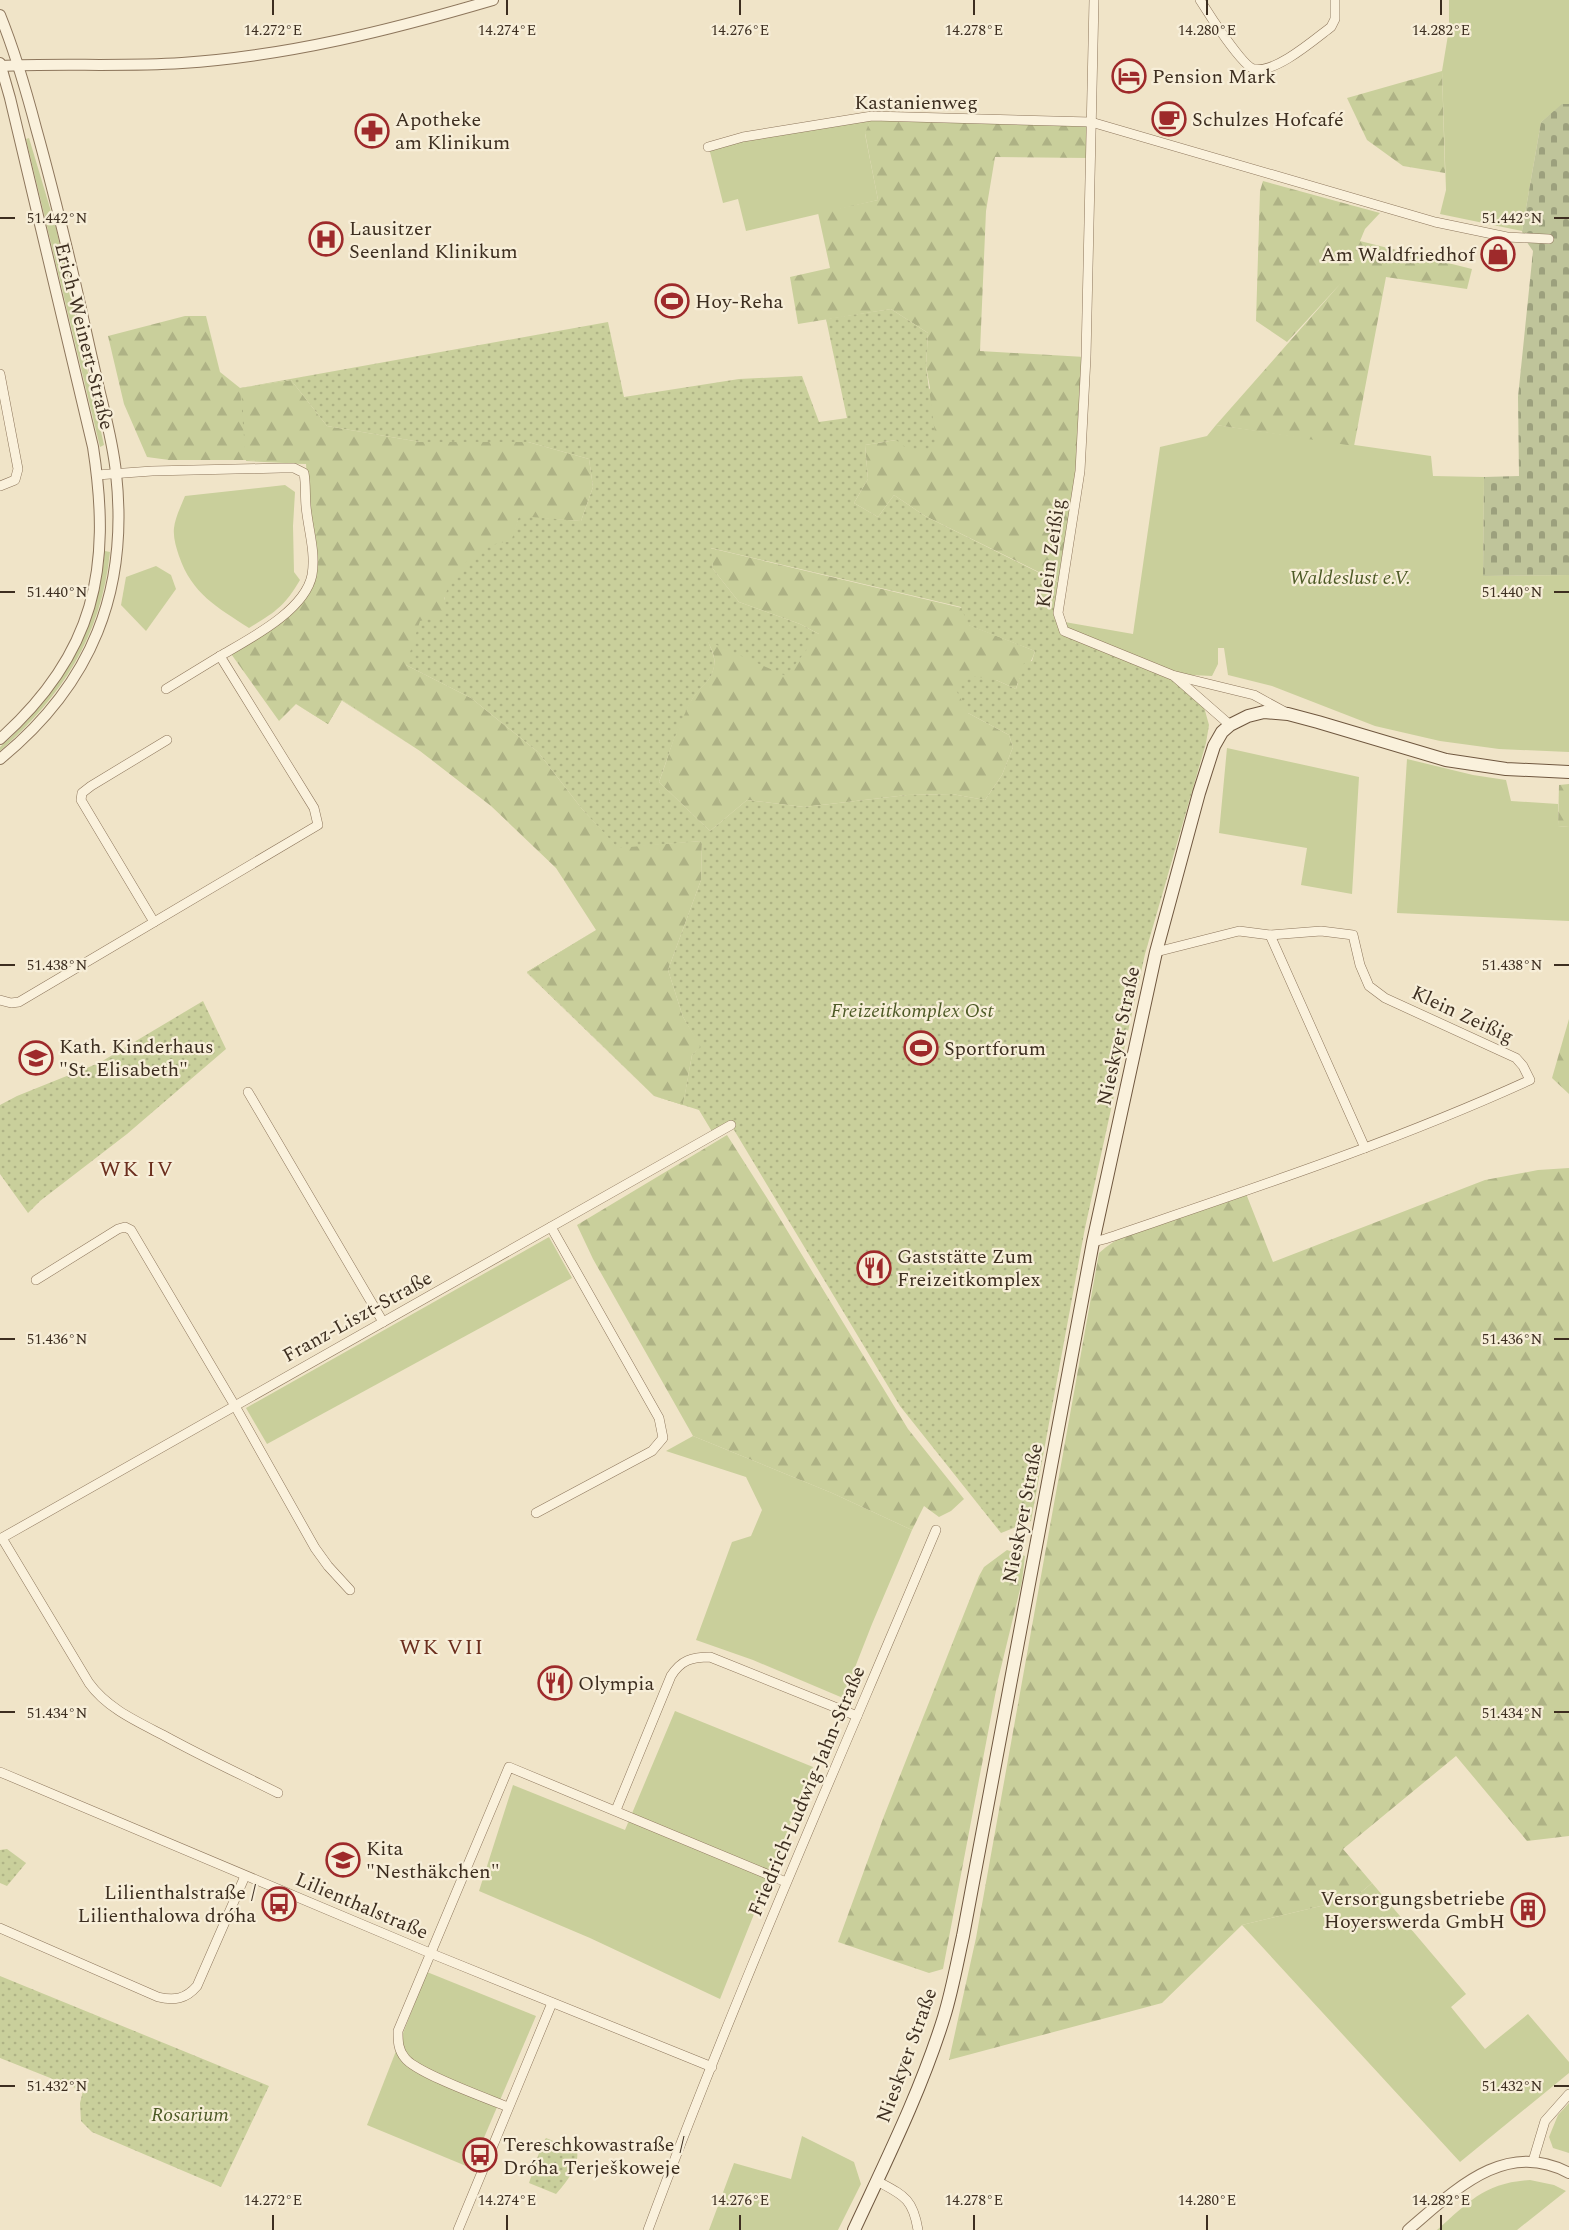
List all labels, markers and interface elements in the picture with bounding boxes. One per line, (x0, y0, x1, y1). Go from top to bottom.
text: 14.272°E (244, 19, 302, 42)
text: 14.274°E (478, 19, 536, 42)
text: 14.276°E (711, 19, 769, 42)
text: 14.278°E (945, 19, 1003, 42)
text: 14.280°E (1178, 19, 1236, 42)
text: 14.282°E (1412, 19, 1470, 42)
hotel icon: Pension Mark (1111, 58, 1147, 94)
place label: Pension Mark (1152, 62, 1276, 92)
street label: Kastanienweg (854, 88, 978, 118)
cafe icon: Schulzes Hofcafé (1151, 101, 1187, 137)
place label: Apotheke am Klinikum (395, 105, 510, 158)
place label: Schulzes Hofcafé (1192, 105, 1344, 135)
pharmacy icon: Apotheke am Klinikum (354, 113, 390, 149)
text: 51.442°N (27, 207, 87, 230)
text: 51.442°N (1482, 207, 1542, 230)
place label: Lausitzer Seenland Klinikum (349, 214, 518, 267)
hospital icon: Lausitzer Seenland Klinikum (308, 221, 344, 257)
shop icon: Am Waldfriedhof (1480, 236, 1516, 272)
street label: Erich-Weinert-Straße (46, 240, 122, 433)
place label: Am Waldfriedhof (1321, 240, 1477, 270)
sports icon: Hoy-Reha (654, 283, 690, 319)
place label: Hoy-Reha (695, 287, 784, 317)
street label: Klein Zeißig (1028, 497, 1074, 610)
park label: Waldeslust e.V. (1289, 563, 1411, 593)
text: 51.440°N (27, 581, 87, 604)
text: 51.440°N (1482, 581, 1542, 604)
text: 51.438°N (27, 954, 87, 977)
text: 51.438°N (1482, 954, 1542, 977)
street label: Nieskyer Straße (1090, 964, 1148, 1109)
street label: Klein Zeißig (1406, 978, 1519, 1052)
park label: Freizeitkomplex Ost (831, 996, 994, 1026)
sports icon: Sportforum (903, 1030, 939, 1066)
place label: Kath. Kinderhaus "St. Elisabeth" (59, 1032, 214, 1085)
place label: Sportforum (944, 1034, 1046, 1064)
school or university icon: Kath. Kinderhaus "St. Elisabeth" (18, 1040, 54, 1076)
district label: WK IV (99, 1153, 175, 1186)
place label: Gaststätte Zum Freizeitkomplex (897, 1242, 1040, 1295)
restaurant icon: Gaststätte Zum Freizeitkomplex (856, 1250, 892, 1286)
street label: Franz-Liszt-Straße (277, 1263, 438, 1371)
text: 51.436°N (27, 1328, 87, 1351)
text: 51.436°N (1482, 1328, 1542, 1351)
street label: Nieskyer Straße (995, 1441, 1051, 1586)
district label: WK VII (399, 1631, 485, 1664)
street label: Friedrich-Ludwig-Jahn-Straße (740, 1661, 873, 1921)
restaurant icon: Olympia (537, 1665, 573, 1701)
place label: Olympia (578, 1669, 654, 1699)
text: 51.434°N (27, 1702, 87, 1725)
text: 51.434°N (1482, 1702, 1542, 1725)
place label: Kita "Nesthäkchen" (366, 1834, 500, 1887)
school or university icon: Kita "Nesthäkchen" (325, 1842, 361, 1878)
street label: Lilienthalstraße (290, 1864, 433, 1947)
place label: Lilienthalstraße / Lilienthalowa dróha (78, 1878, 256, 1931)
place label: Versorgungsbetriebe Hoyerswerda GmbH (1320, 1884, 1505, 1937)
bus stop icon: Lilienthalstraße / Lilienthalowa dróha (261, 1886, 297, 1922)
building icon: Versorgungsbetriebe Hoyerswerda GmbH (1510, 1892, 1546, 1928)
street label: Nieskyer Straße (869, 1984, 945, 2127)
text: 51.432°N (27, 2075, 87, 2098)
text: 51.432°N (1482, 2075, 1542, 2098)
park label: Rosarium (151, 2100, 230, 2130)
place label: Tereschkowastraße / Dróha Terješkoweje (503, 2130, 684, 2183)
bus stop icon: Tereschkowastraße / Dróha Terješkoweje (462, 2137, 498, 2173)
text: 14.272°E (244, 2189, 302, 2212)
text: 14.274°E (478, 2189, 536, 2212)
text: 14.276°E (711, 2189, 769, 2212)
text: 14.278°E (945, 2189, 1003, 2212)
text: 14.280°E (1178, 2189, 1236, 2212)
text: 14.282°E (1412, 2189, 1470, 2212)

